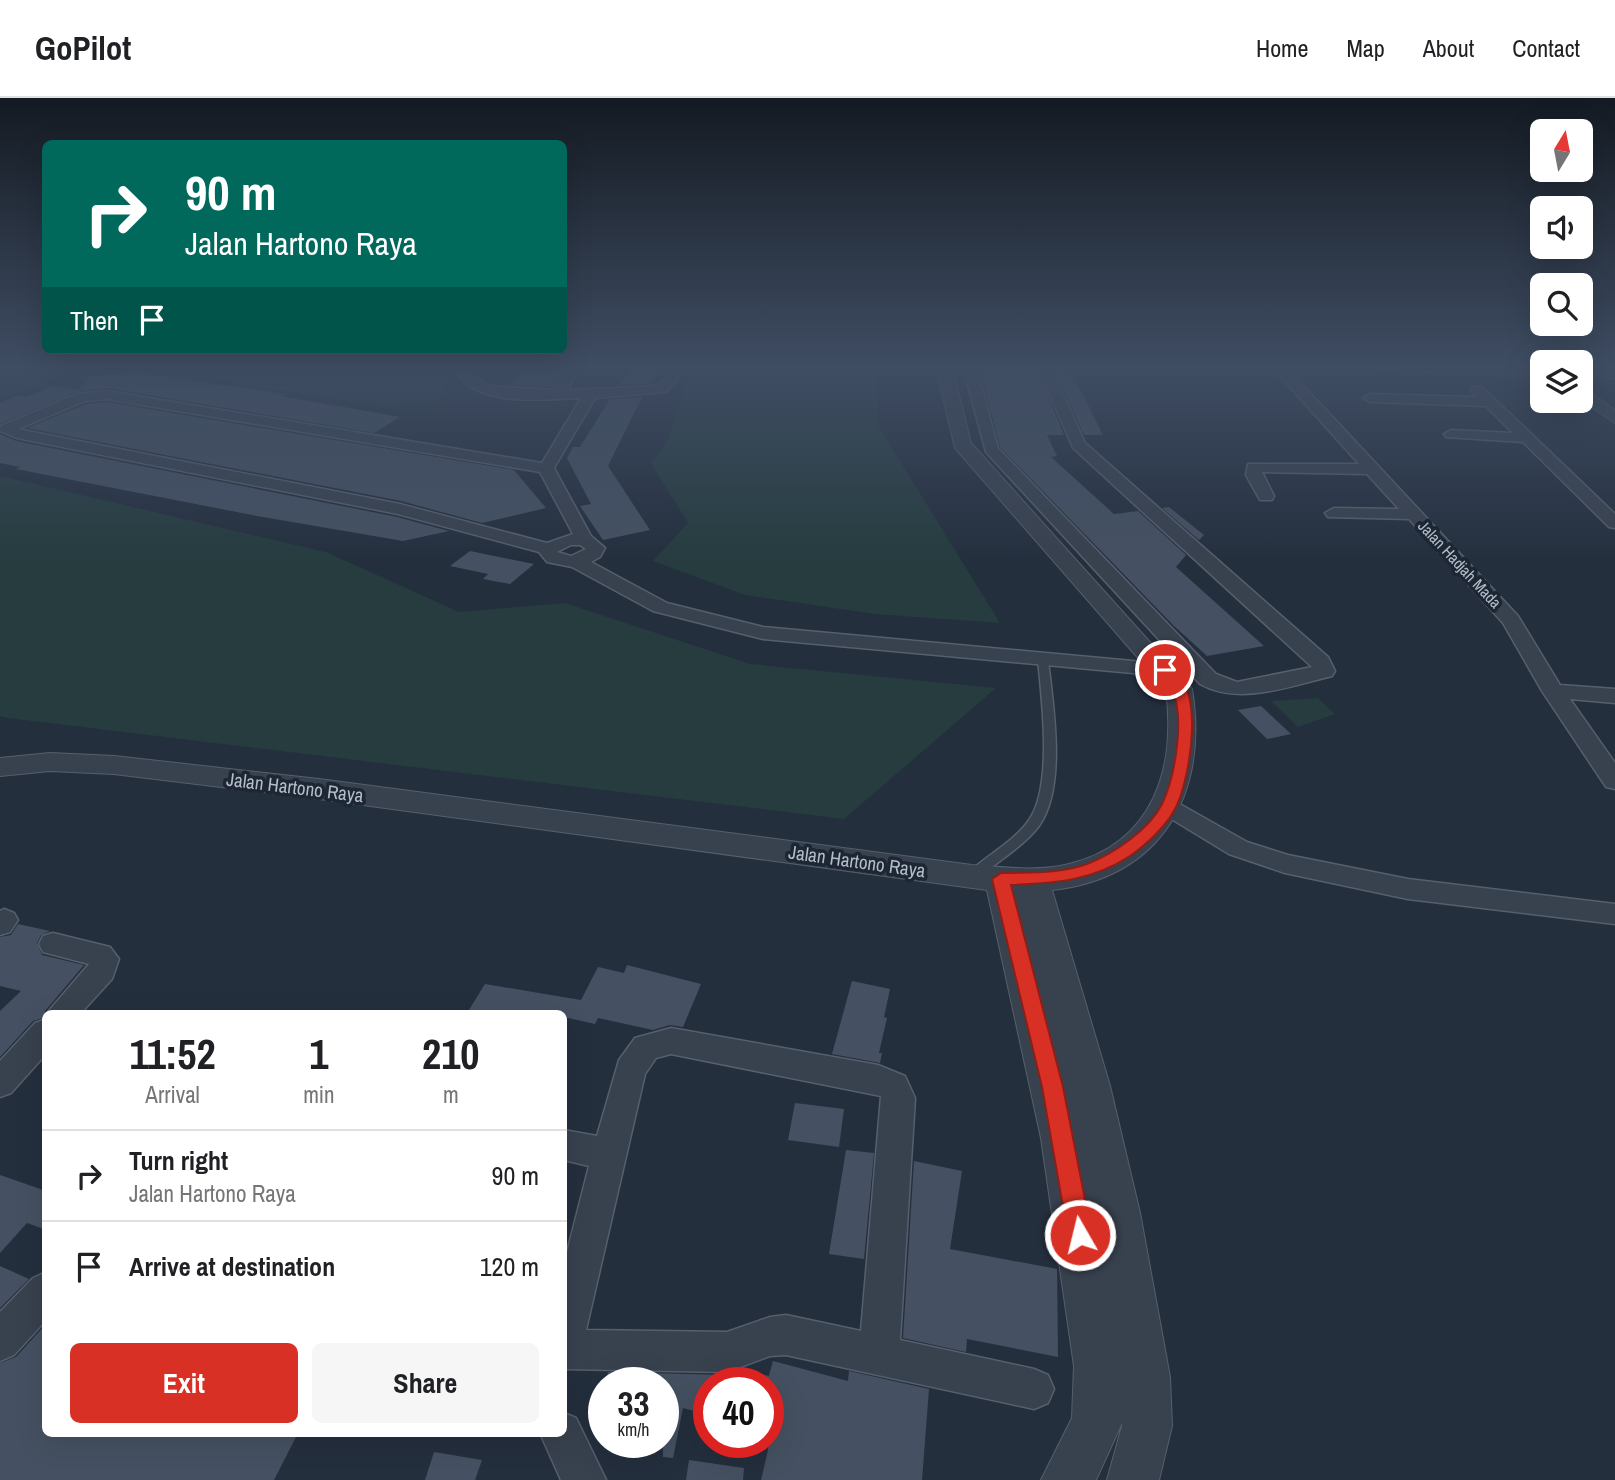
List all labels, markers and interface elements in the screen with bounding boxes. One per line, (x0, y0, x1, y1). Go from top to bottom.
text: GoPilot (35, 26, 131, 70)
text: Home (1256, 32, 1308, 64)
text: Map (1346, 32, 1385, 64)
text: About (1423, 32, 1474, 64)
text: Contact (1512, 32, 1580, 64)
north arrow (1530, 119, 1592, 182)
map controls (1530, 119, 1593, 413)
text: 90 m (185, 159, 277, 225)
icon: right (70, 168, 161, 259)
button: sound (1530, 196, 1593, 259)
text: Jalan Hartono Raya (185, 222, 417, 265)
button: search (1530, 273, 1593, 336)
icon: arrive (133, 301, 171, 339)
text: Then (70, 303, 119, 338)
button: layers (1530, 350, 1593, 413)
street label: Jalan Hadjah Mada (1413, 515, 1507, 613)
pin (1135, 640, 1195, 700)
icon: arrive (1146, 651, 1184, 689)
street label: Jalan Hartono Raya (225, 766, 365, 808)
street label: Jalan Hartono Raya (787, 839, 927, 884)
text: 11:52 (129, 1026, 216, 1082)
text: 1 (309, 1026, 328, 1082)
text: 210 (422, 1026, 480, 1082)
text: Arrival (145, 1079, 200, 1110)
text: min (303, 1079, 335, 1110)
text: m (443, 1079, 459, 1110)
text: Turn right (129, 1143, 228, 1178)
icon: right (70, 1157, 108, 1195)
text: 90 m (492, 1158, 539, 1193)
text: Jalan Hartono Raya (129, 1178, 296, 1209)
position arrow (1043, 1198, 1117, 1272)
icon: arrive (70, 1248, 108, 1286)
text: Arrive at destination (129, 1249, 335, 1284)
text: 120 m (480, 1249, 539, 1284)
button: Exit (70, 1343, 298, 1423)
button: Share (312, 1343, 539, 1423)
speed limit sign: 40 (693, 1367, 784, 1458)
text: 33 (618, 1380, 649, 1427)
text: km/h (618, 1417, 650, 1442)

